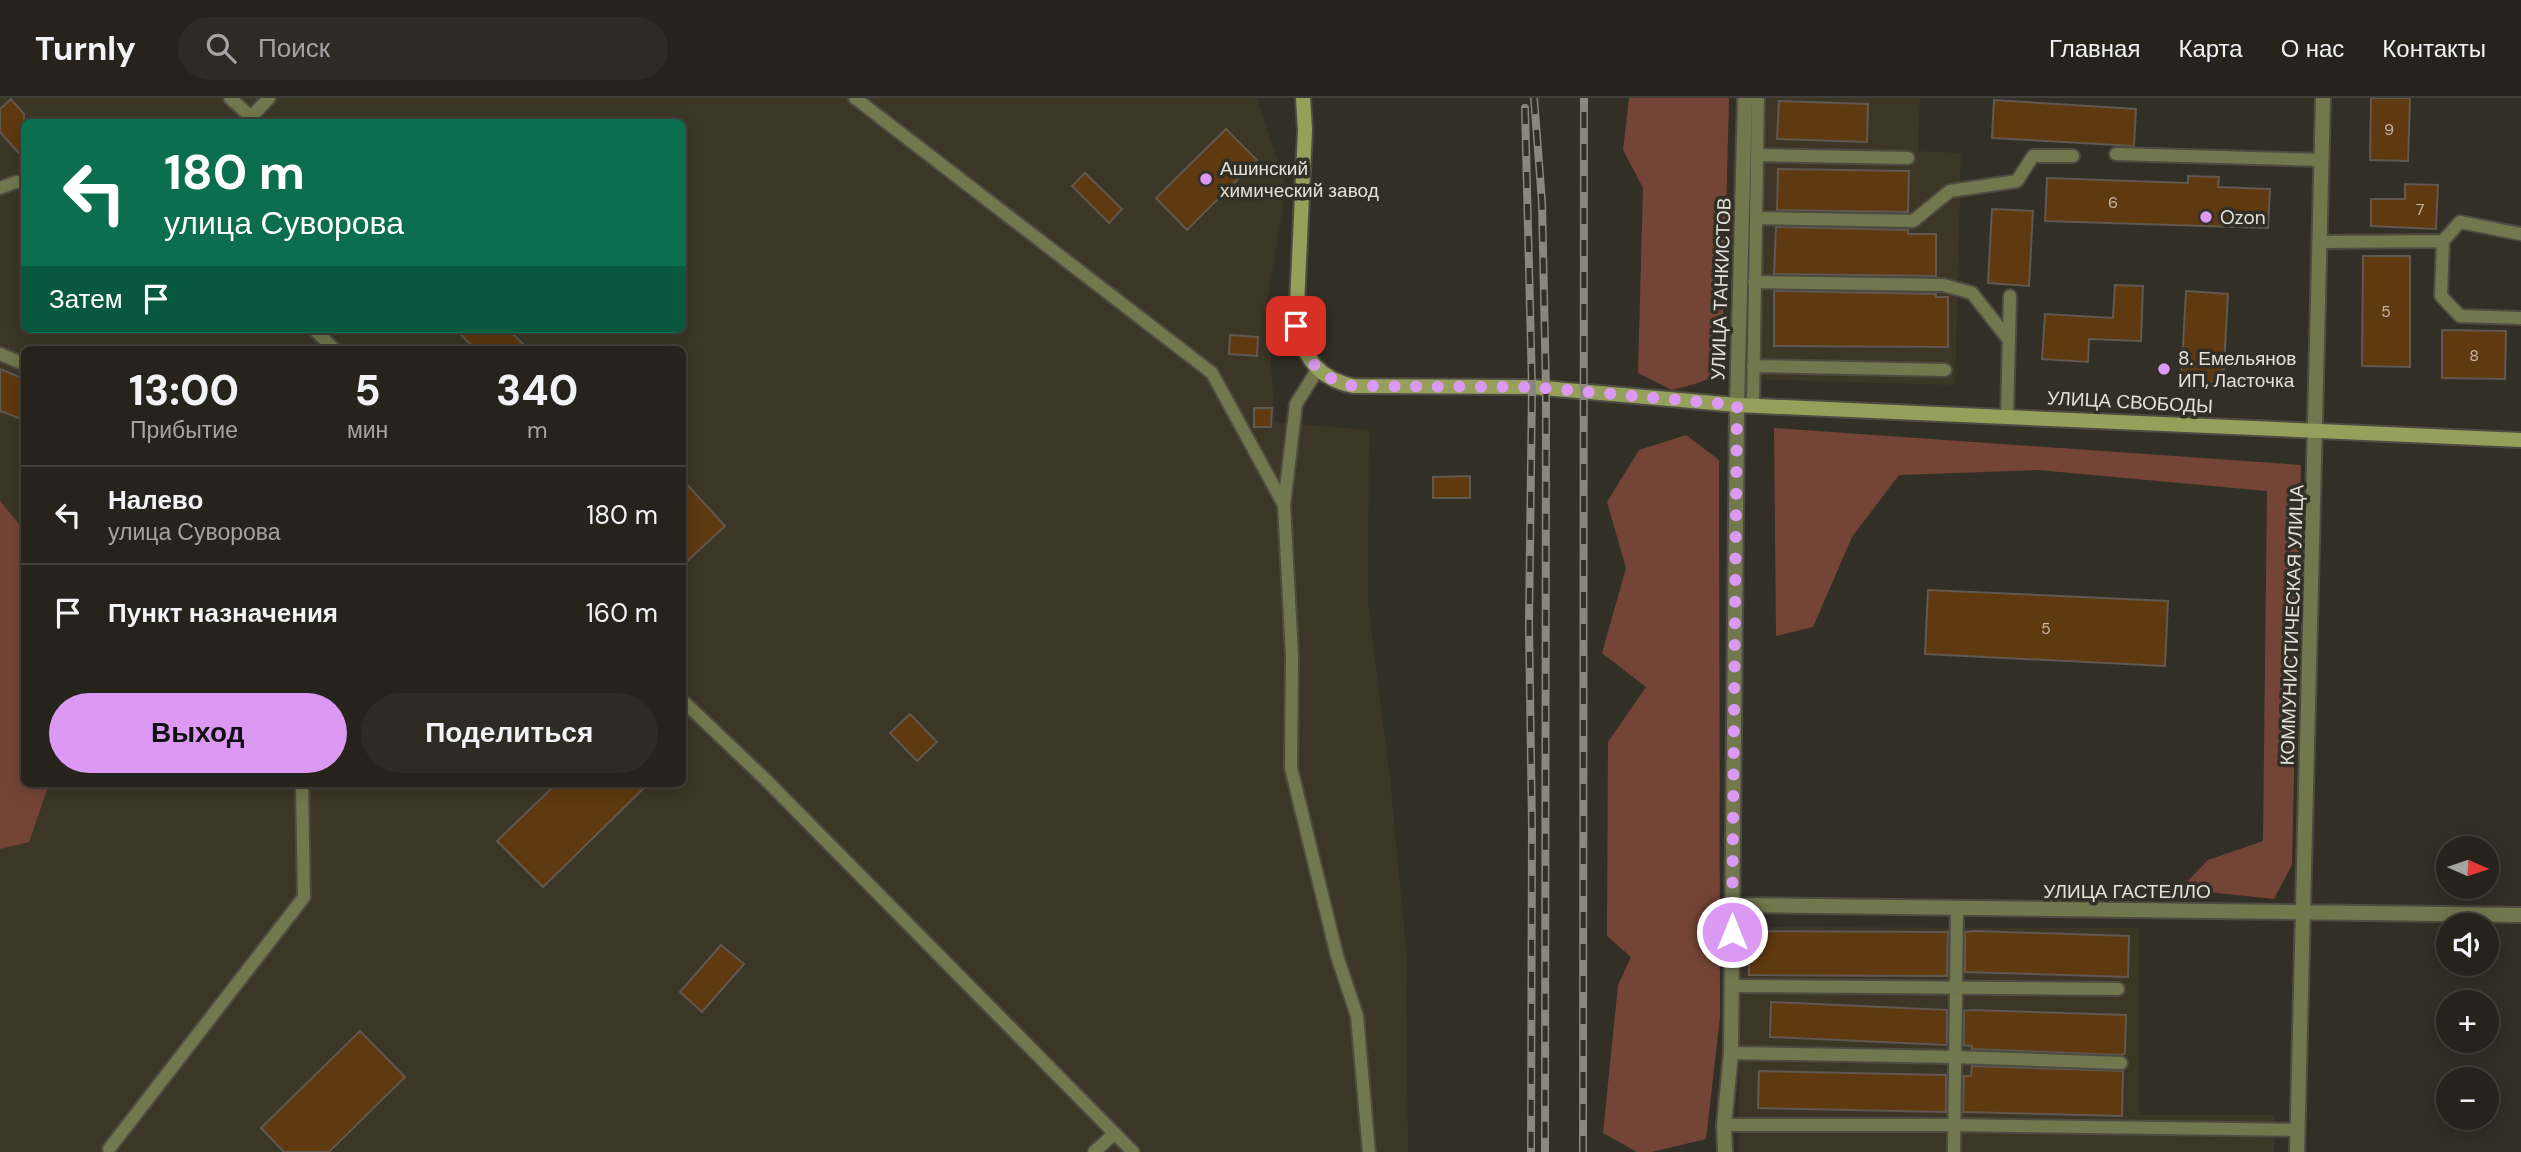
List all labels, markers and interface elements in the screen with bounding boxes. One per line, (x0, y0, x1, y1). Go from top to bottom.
search box (178, 17, 668, 80)
text: Turnly (35, 27, 136, 70)
icon: search (202, 29, 240, 67)
text: Поиск (258, 31, 330, 65)
text: Главная (2049, 33, 2140, 64)
text: Карта (2178, 33, 2243, 64)
text: О нас (2281, 33, 2344, 64)
text: Контакты (2382, 33, 2486, 64)
house number: 9 (2384, 119, 2394, 140)
text: 180 m (164, 140, 305, 204)
icon: left (49, 147, 140, 238)
place label: Ашинский химический завод (1220, 156, 1379, 203)
marker: Ашинский химический завод (1198, 171, 1214, 187)
house number: 6 (2108, 192, 2118, 213)
street label: УЛИЦА ТАНКИСТОВ (1705, 197, 1737, 381)
house number: 7 (2416, 199, 2424, 220)
text: улица Суворова (164, 202, 404, 244)
place label: Ozon (2220, 205, 2266, 230)
marker: Ozon (2198, 209, 2214, 225)
icon: arrive (137, 280, 175, 318)
text: Затем (49, 282, 123, 316)
pin (1266, 296, 1326, 356)
house number: 5 (2381, 301, 2391, 322)
icon: arrive (1277, 307, 1315, 345)
house number: 8 (2469, 345, 2479, 366)
place label: 8. Емельянов ИП, Ласточка (2178, 346, 2296, 393)
marker: 8. Емельянов ИП, Ласточка (2156, 361, 2172, 377)
text: 13:00 (129, 363, 239, 418)
text: 5 (355, 363, 381, 418)
text: 340 (496, 363, 578, 418)
street label: УЛИЦА СВОБОДЫ (2046, 385, 2214, 419)
text: Прибытие (130, 415, 238, 445)
text: мин (347, 415, 388, 445)
text: m (527, 415, 547, 445)
text: Налево (108, 483, 203, 517)
street label: КОММУНИСТИЧЕСКАЯ УЛИЦА (2275, 484, 2309, 766)
icon: left (49, 496, 87, 534)
text: 180 m (586, 498, 658, 532)
text: улица Суворова (108, 517, 281, 547)
icon: arrive (49, 594, 87, 632)
text: Пункт назначения (108, 596, 338, 630)
text: 160 m (586, 596, 658, 630)
house number: 5 (2041, 618, 2051, 639)
button: Выход (49, 693, 347, 773)
button: Поделиться (361, 693, 658, 773)
north arrow (2436, 836, 2499, 900)
map controls (2436, 836, 2499, 1130)
street label: УЛИЦА ГАСТЕЛЛО (2043, 879, 2211, 904)
position arrow (1695, 895, 1769, 969)
button: sound (2436, 913, 2499, 976)
button: + (2436, 990, 2499, 1053)
button: − (2436, 1067, 2499, 1130)

